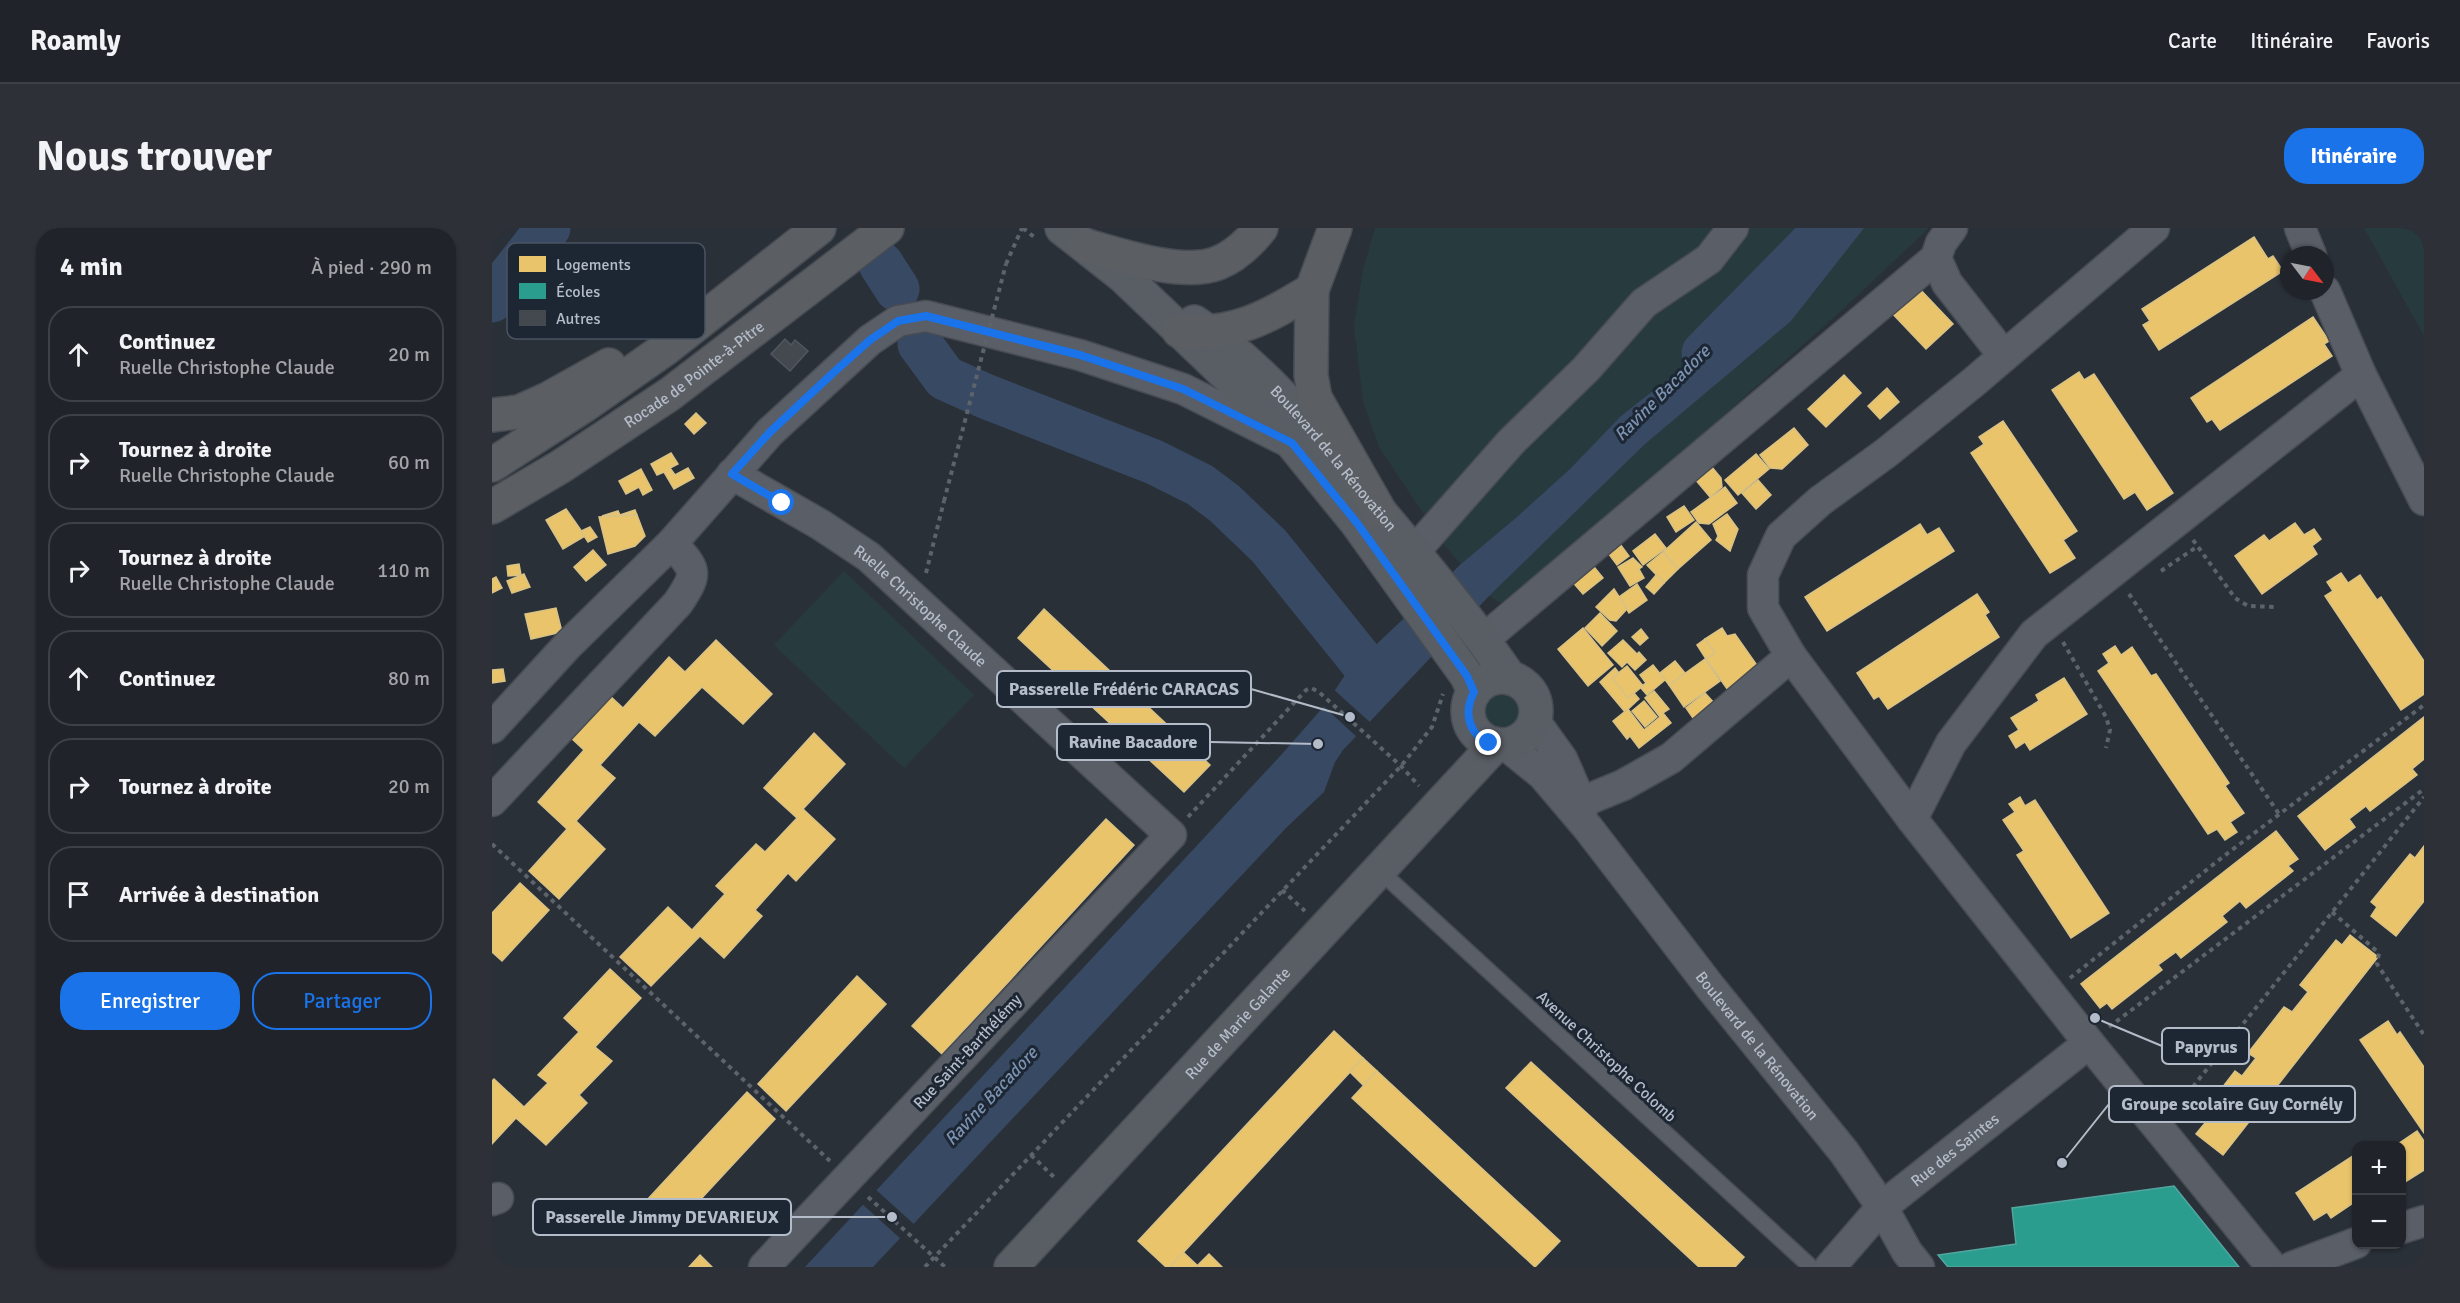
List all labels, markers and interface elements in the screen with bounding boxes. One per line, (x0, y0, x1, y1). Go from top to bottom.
text: Roamly (30, 24, 121, 58)
text: Carte (2168, 28, 2217, 54)
text: Itinéraire (2250, 28, 2333, 54)
text: Favoris (2366, 28, 2430, 54)
button: Itinéraire (2284, 128, 2424, 184)
text: Nous trouver (36, 131, 272, 182)
legend (507, 243, 705, 339)
north arrow (2280, 246, 2334, 300)
text: 4 min (60, 251, 123, 283)
text: À pied · 290 m (311, 255, 432, 280)
text: Logements (556, 255, 631, 275)
text: Écoles (556, 282, 600, 302)
text: Autres (556, 309, 601, 329)
street label: Rocade de Pointe-à-Pitre (621, 317, 768, 433)
text: Continuez (119, 328, 215, 355)
icon: ahead (62, 338, 95, 371)
water label: Ravine Bacadore (1609, 340, 1715, 446)
text: 20 m (388, 342, 430, 367)
text: Ruelle Christophe Claude (119, 355, 335, 380)
street label: Boulevard de la Rénovation (1266, 381, 1401, 536)
text: Tournez à droite (119, 436, 272, 463)
icon: right (62, 446, 95, 479)
text: 60 m (388, 450, 430, 475)
text: Ruelle Christophe Claude (119, 463, 335, 488)
route start (768, 489, 794, 515)
street label: Ruelle Christophe Claude (850, 541, 991, 672)
text: Tournez à droite (119, 544, 272, 571)
icon: right (62, 554, 95, 587)
text: 110 m (377, 558, 430, 583)
text: Ruelle Christophe Claude (119, 571, 335, 596)
icon: ahead (62, 662, 95, 695)
text: Continuez (119, 665, 215, 692)
text: 80 m (388, 666, 430, 691)
callout: Passerelle Frédéric CARACAS (997, 671, 1251, 707)
text: Passerelle Frédéric CARACAS (1009, 678, 1239, 700)
callout: Ravine Bacadore (1057, 724, 1210, 760)
route end (1475, 729, 1501, 755)
text: Ravine Bacadore (1068, 731, 1198, 753)
icon: right (62, 770, 95, 803)
text: Tournez à droite (119, 773, 272, 800)
text: 20 m (388, 774, 430, 799)
icon: arrive (62, 878, 95, 911)
text: Arrivée à destination (119, 881, 319, 908)
street label: Rue de Marie Galante (1181, 963, 1295, 1084)
street label: Boulevard de la Rénovation (1691, 968, 1823, 1124)
button: Enregistrer (60, 972, 240, 1030)
button: Partager (252, 972, 432, 1030)
street label: Avenue Christophe Colomb (1532, 987, 1680, 1127)
street label: Rue Saint-Barthélémy (909, 990, 1026, 1113)
callout: Papyrus (2162, 1028, 2249, 1064)
text: Papyrus (2174, 1036, 2238, 1058)
water label: Ravine Bacadore (940, 1041, 1043, 1150)
callout: Groupe scolaire Guy Cornély (2109, 1086, 2355, 1122)
text: Groupe scolaire Guy Cornély (2121, 1093, 2343, 1115)
street label: Rue des Saintes (1907, 1109, 2003, 1191)
map controls (2352, 1141, 2406, 1249)
button: + (2352, 1141, 2406, 1195)
button: − (2352, 1195, 2406, 1249)
callout: Passerelle Jimmy DEVARIEUX (533, 1199, 791, 1235)
text: Passerelle Jimmy DEVARIEUX (545, 1206, 779, 1228)

